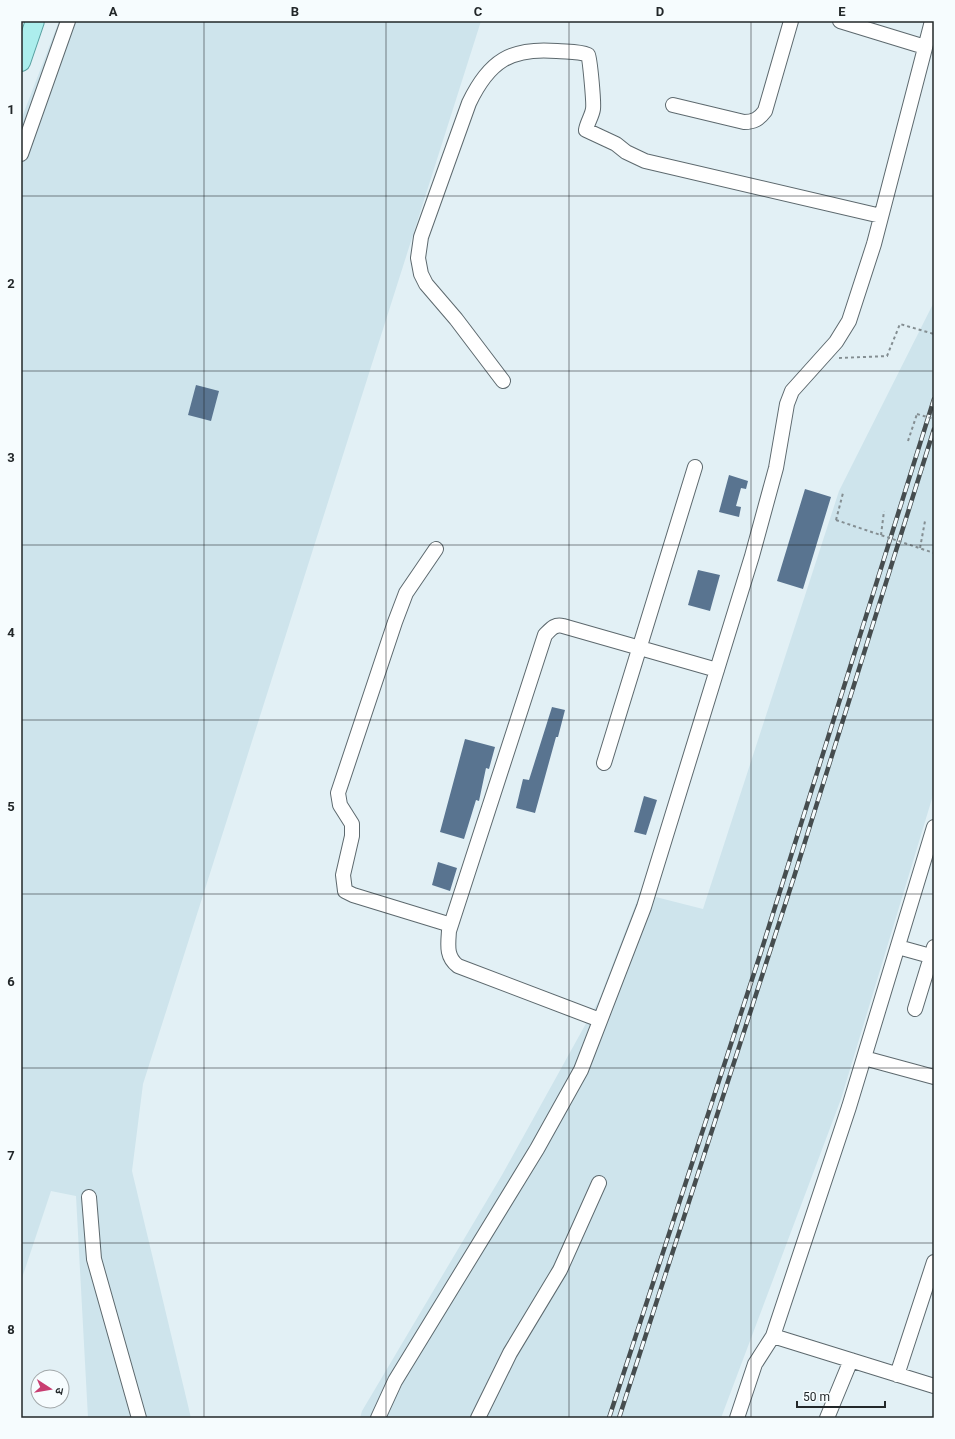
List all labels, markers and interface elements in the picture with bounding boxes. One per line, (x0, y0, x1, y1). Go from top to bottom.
text: A (109, 4, 118, 19)
text: B (291, 4, 299, 19)
text: C (474, 4, 483, 19)
text: D (656, 4, 664, 19)
text: E (838, 4, 846, 19)
text: 1 (7, 102, 15, 117)
text: 2 (7, 276, 15, 291)
text: 3 (7, 450, 15, 465)
text: 4 (7, 625, 15, 640)
text: 5 (7, 799, 15, 814)
text: 6 (7, 974, 15, 989)
text: 7 (7, 1148, 15, 1163)
text: 8 (7, 1322, 15, 1337)
north arrow (30, 1369, 70, 1409)
scale bar (797, 1383, 885, 1409)
text: उ (52, 1386, 66, 1396)
text: 50 m (803, 1390, 830, 1404)

